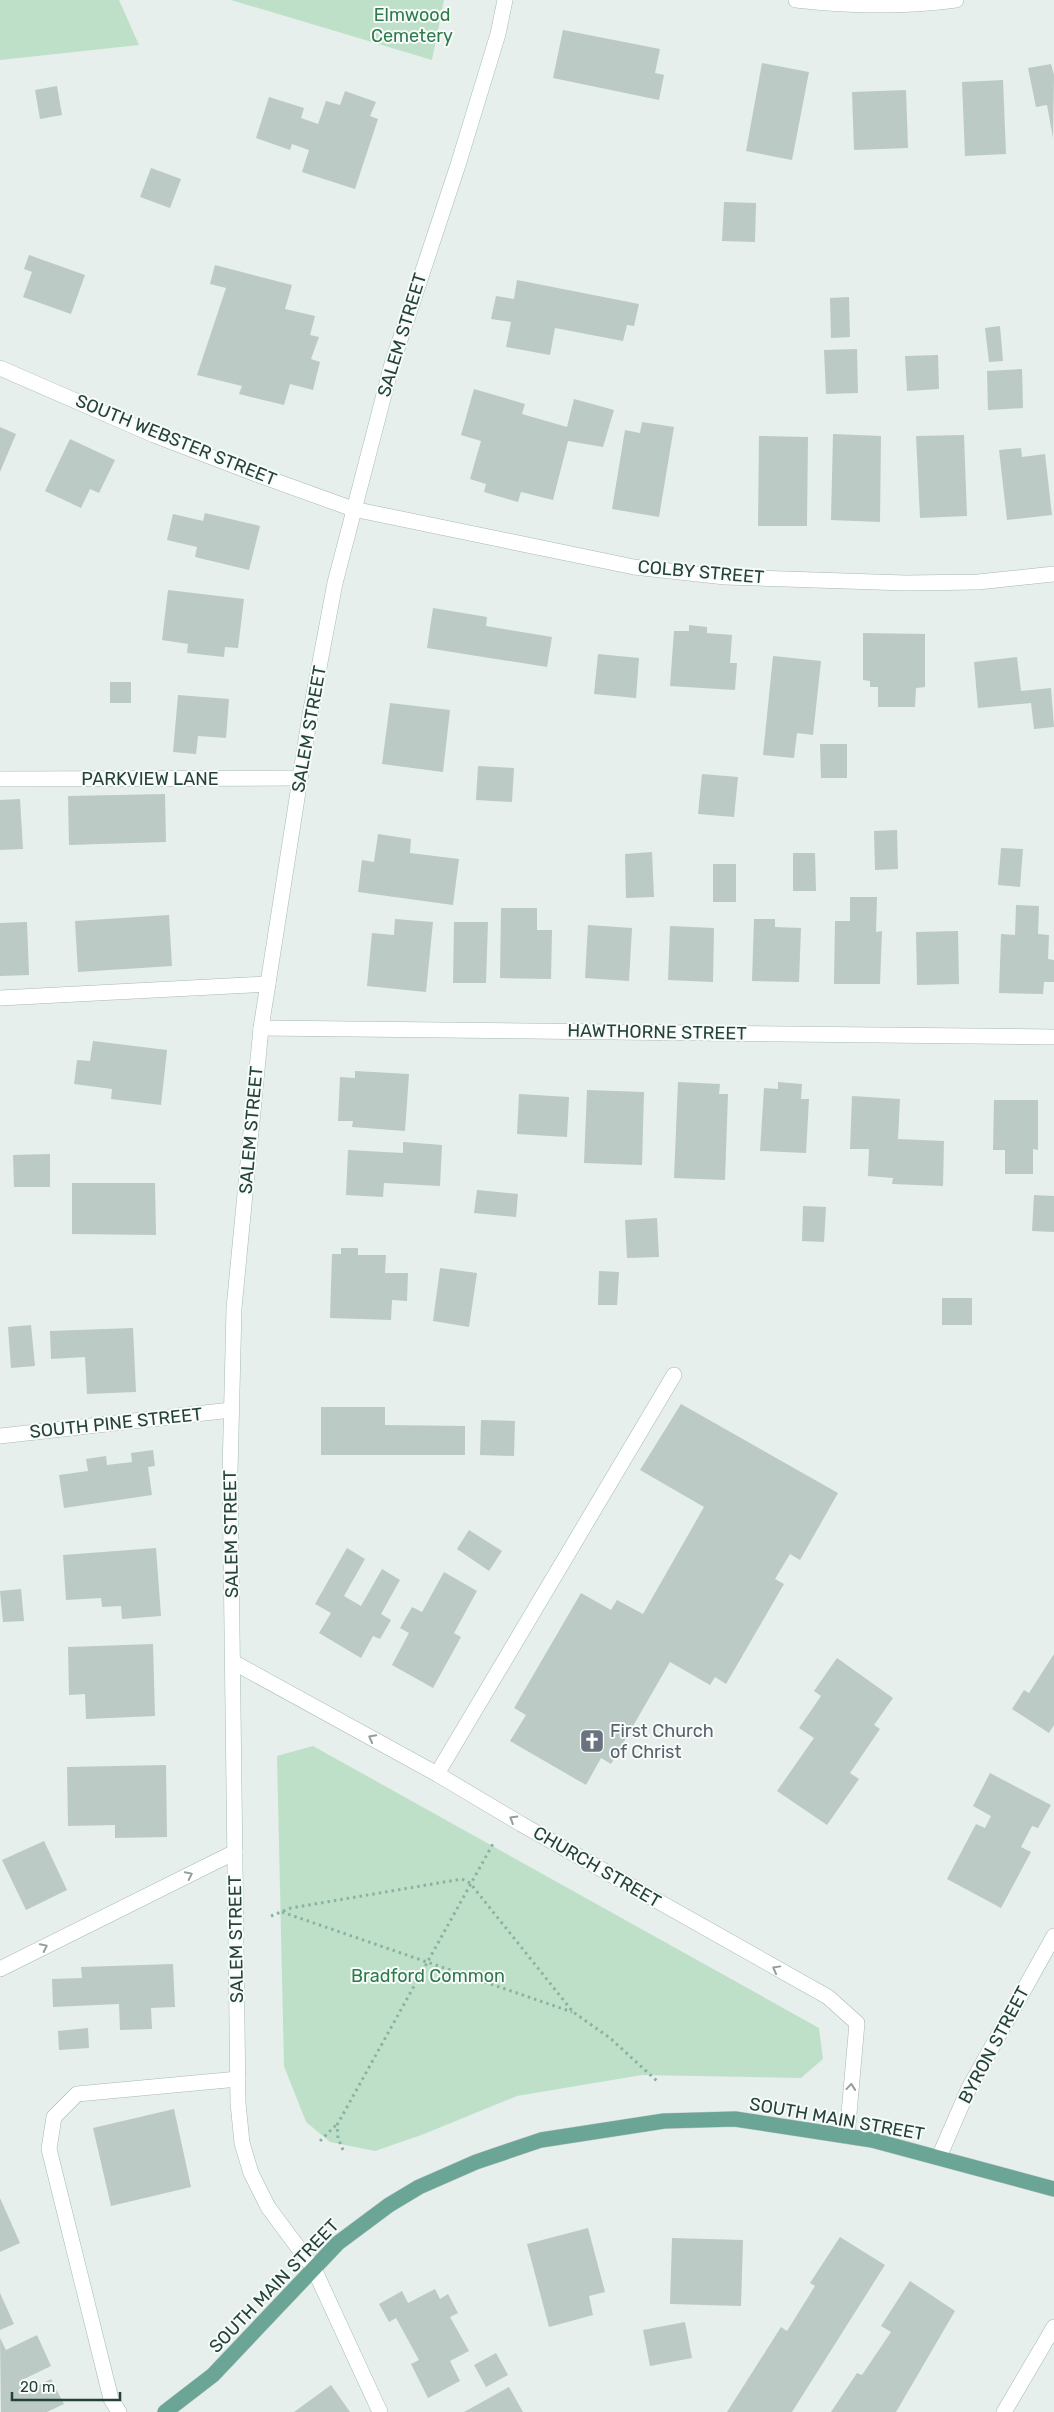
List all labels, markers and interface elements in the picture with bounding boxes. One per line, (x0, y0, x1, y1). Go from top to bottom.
park label: Elmwood Cemetery (371, 4, 453, 47)
street label: SALEM STREET (373, 270, 431, 400)
street label: SOUTH WEBSTER STREET (72, 390, 280, 490)
street label: COLBY STREET (637, 556, 765, 588)
street label: SALEM STREET (287, 664, 331, 794)
street label: PARKVIEW LANE (81, 768, 219, 790)
street label: HAWTHORNE STREET (567, 1019, 747, 1045)
street label: SALEM STREET (234, 1065, 268, 1195)
street label: SOUTH PINE STREET (29, 1403, 203, 1443)
street label: SALEM STREET (219, 1470, 243, 1598)
place label: First Church of Christ (610, 1720, 714, 1763)
church icon: First Church of Christ (579, 1728, 605, 1754)
one-way arrow (368, 1735, 377, 1745)
one-way arrow (510, 1816, 519, 1826)
street label: CHURCH STREET (529, 1821, 665, 1913)
one-way arrow (184, 1871, 193, 1881)
street label: SALEM STREET (224, 1875, 248, 2003)
one-way arrow (38, 1943, 47, 1953)
park label: Bradford Common (351, 1965, 505, 1987)
one-way arrow (772, 1966, 781, 1976)
street label: BYRON STREET (954, 1983, 1034, 2107)
one-way arrow (845, 2083, 856, 2091)
street label: SOUTH MAIN STREET (748, 2093, 926, 2145)
street label: SOUTH MAIN STREET (204, 2215, 344, 2357)
scale bar (12, 2370, 120, 2402)
text: 20 m (20, 2378, 55, 2396)

